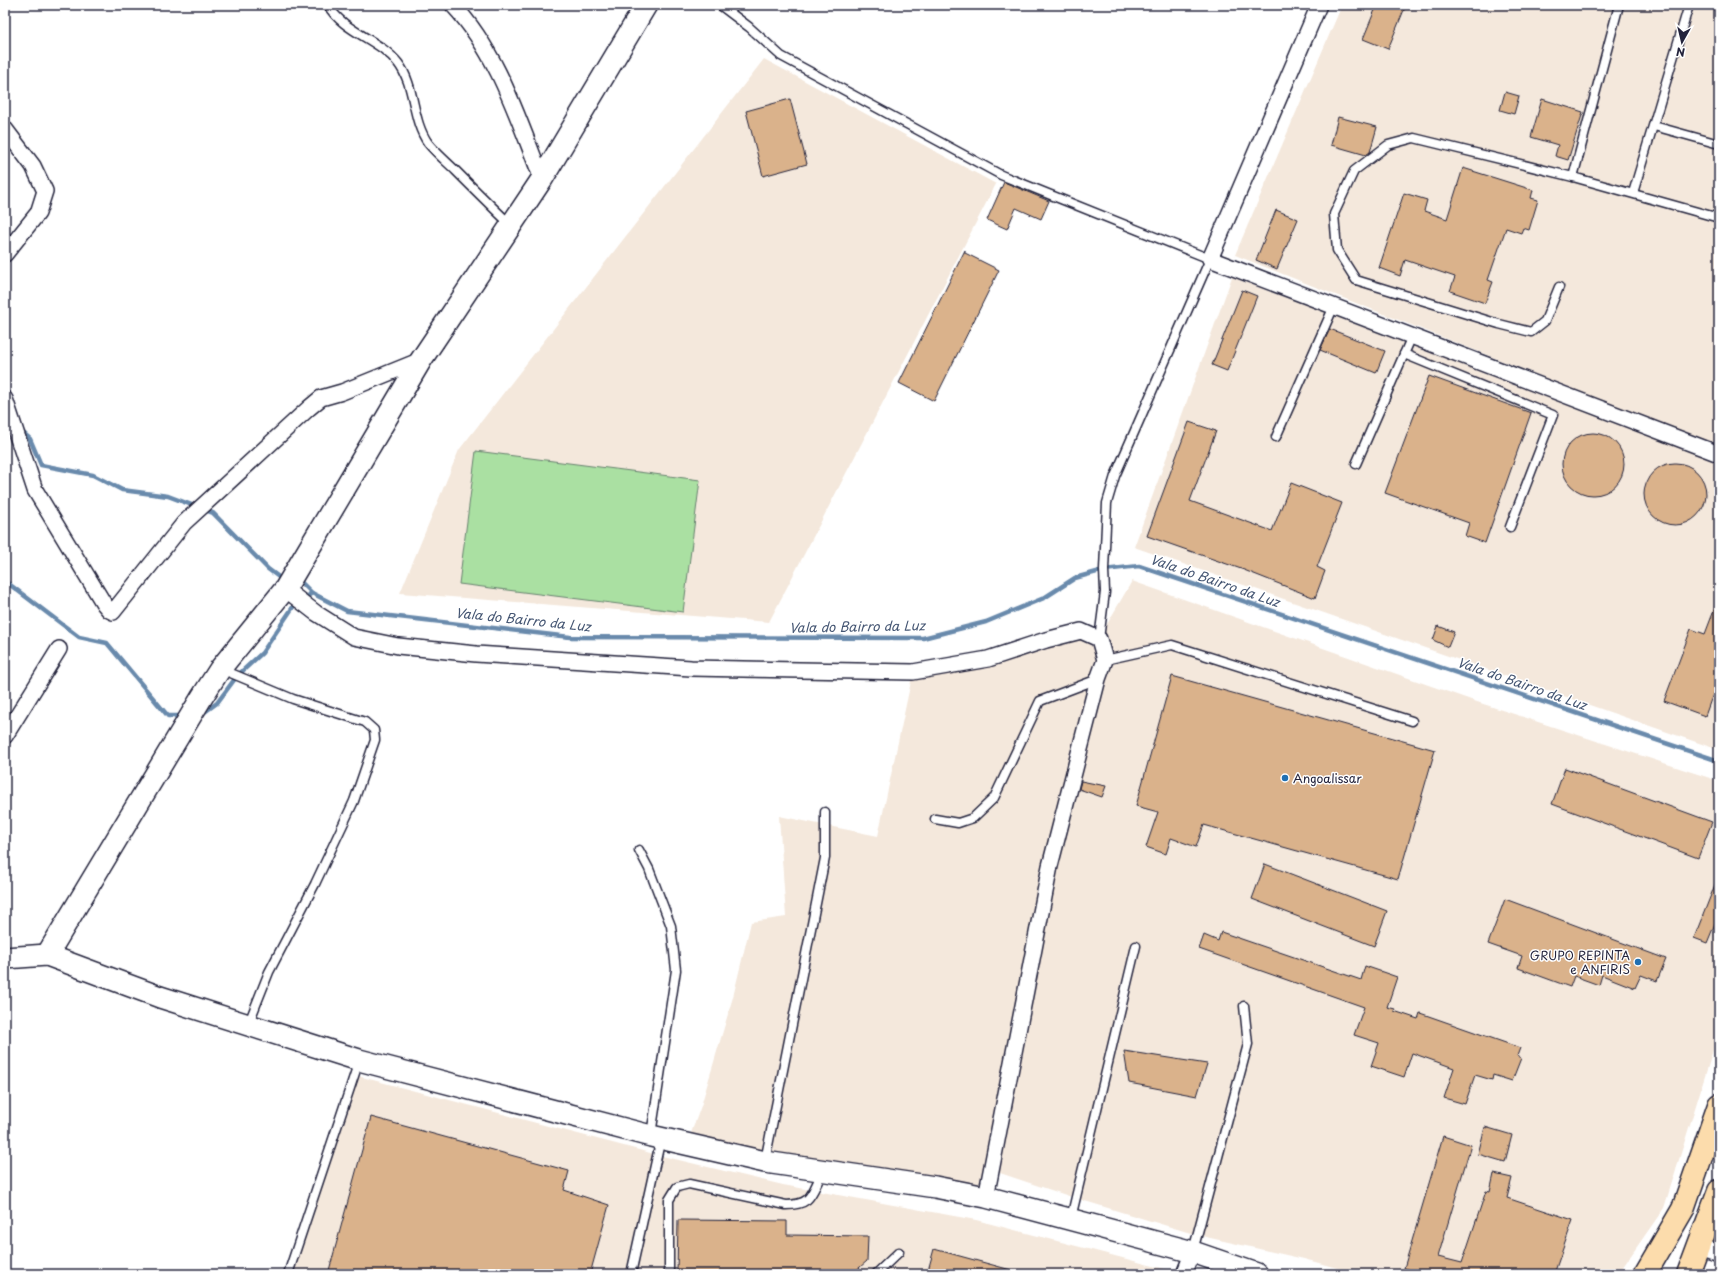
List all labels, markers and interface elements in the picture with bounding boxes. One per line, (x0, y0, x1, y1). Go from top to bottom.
north arrow (1662, 22, 1702, 62)
text: N (1675, 43, 1686, 61)
water label: Vala do Bairro da Luz (1148, 549, 1284, 612)
water label: Vala do Bairro da Luz (455, 602, 593, 636)
water label: Vala do Bairro da Luz (789, 615, 927, 637)
water label: Vala do Bairro da Luz (1455, 652, 1591, 715)
place label: Angoalissar (1293, 769, 1362, 787)
marker: Angoalissar (1280, 773, 1290, 783)
place label: GRUPO REPINTA e ANFIRIS (1530, 946, 1630, 978)
marker: GRUPO REPINTA e ANFIRIS (1633, 957, 1643, 967)

